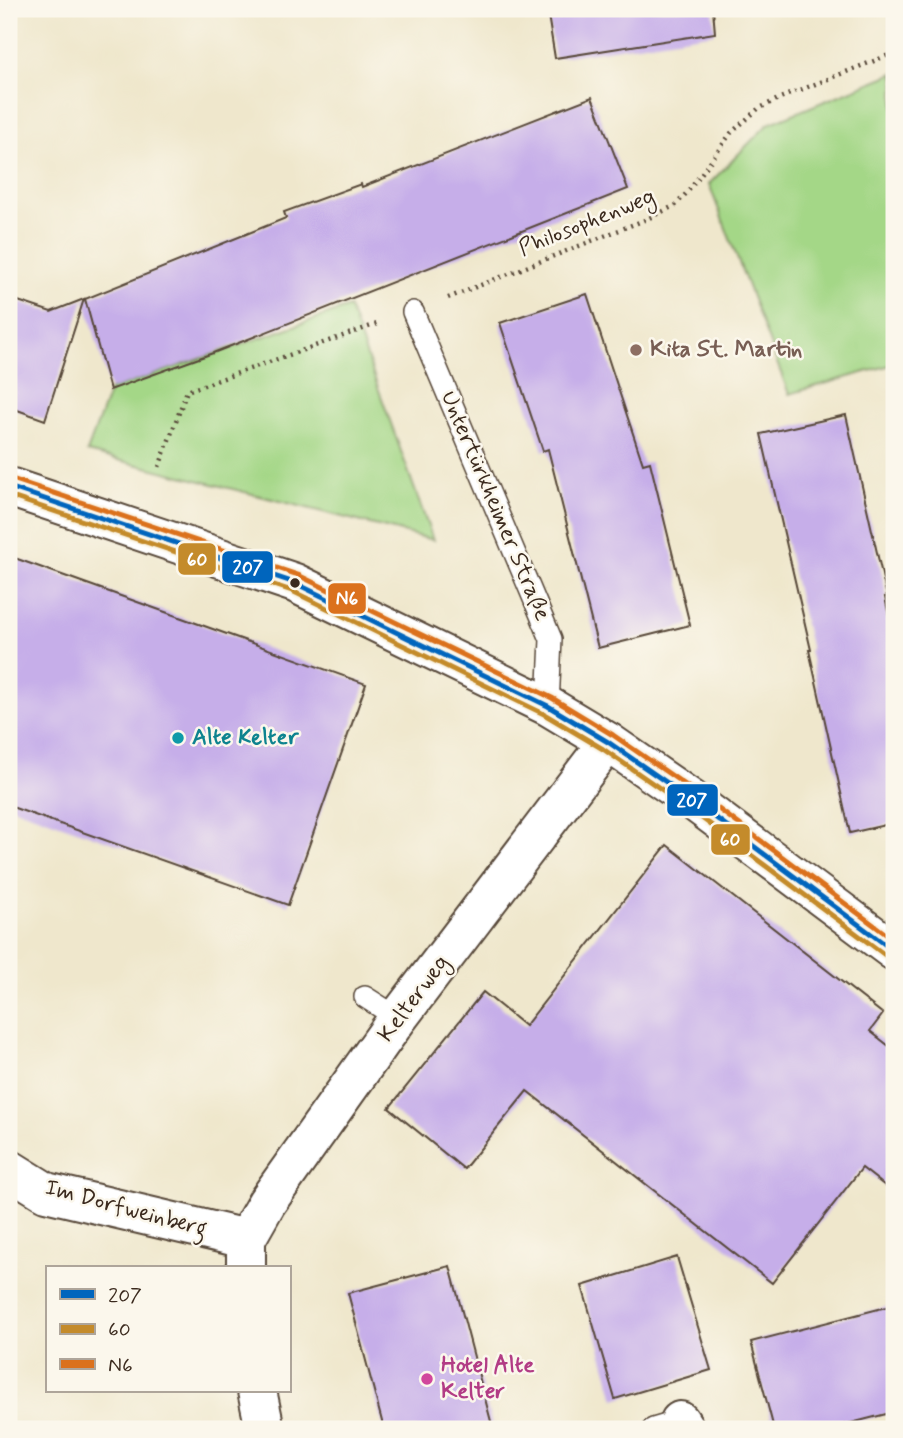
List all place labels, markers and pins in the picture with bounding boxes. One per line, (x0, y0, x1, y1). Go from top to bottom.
place label: Kita St. Martin (650, 335, 802, 365)
marker: Kita St. Martin (628, 342, 644, 358)
unlabelled marker (288, 576, 302, 590)
place label: Alte Kelter (192, 723, 300, 753)
marker: Alte Kelter (170, 730, 186, 746)
place label: Hotel Alte Kelter (441, 1351, 535, 1407)
marker: Hotel Alte Kelter (419, 1371, 435, 1387)

